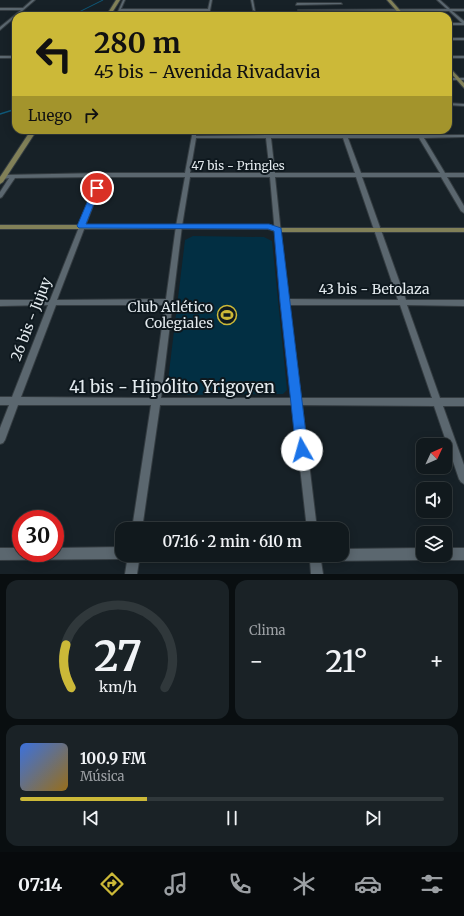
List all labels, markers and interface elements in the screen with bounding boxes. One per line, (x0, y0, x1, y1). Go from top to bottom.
text: 280 m (94, 25, 181, 61)
icon: left (28, 28, 80, 80)
text: 45 bis - Avenida Rivadavia (94, 60, 320, 83)
icon: right (80, 104, 102, 126)
text: Luego (28, 106, 72, 125)
street label: 47 bis - Pringles (191, 158, 285, 173)
pin (80, 171, 114, 205)
icon: arrive (86, 177, 108, 199)
street label: 26 bis - Jujuy (7, 274, 56, 363)
street label: 43 bis - Betolaza (319, 280, 430, 298)
place label: Club Atlético Colegiales (128, 298, 213, 332)
sports icon: Club Atlético Colegiales (216, 304, 238, 326)
street label: 41 bis - Hipólito Yrigoyen (69, 376, 275, 398)
position arrow (281, 429, 323, 471)
north arrow (416, 438, 452, 474)
map controls (416, 438, 452, 562)
button: sound (416, 482, 452, 518)
speed limit sign: 30 (12, 510, 64, 562)
button: layers (416, 526, 452, 562)
text: 07:16 · 2 min · 610 m (162, 532, 302, 551)
text: Clima (249, 622, 286, 639)
text: 27 (93, 629, 142, 681)
text: 21° (325, 642, 368, 680)
text: − (249, 647, 264, 675)
text: + (429, 647, 444, 675)
text: km/h (99, 677, 137, 695)
text: 100.9 FM (80, 749, 146, 768)
text: Música (80, 768, 125, 785)
icon: previous (80, 807, 102, 829)
icon: pause (221, 807, 243, 829)
icon: next (362, 807, 384, 829)
icon: directions (98, 870, 126, 898)
icon: music (162, 870, 190, 898)
icon: phone (226, 870, 254, 898)
icon: climate (290, 870, 318, 898)
icon: car (354, 870, 382, 898)
icon: filters (418, 870, 446, 898)
text: 07:14 (18, 873, 62, 896)

